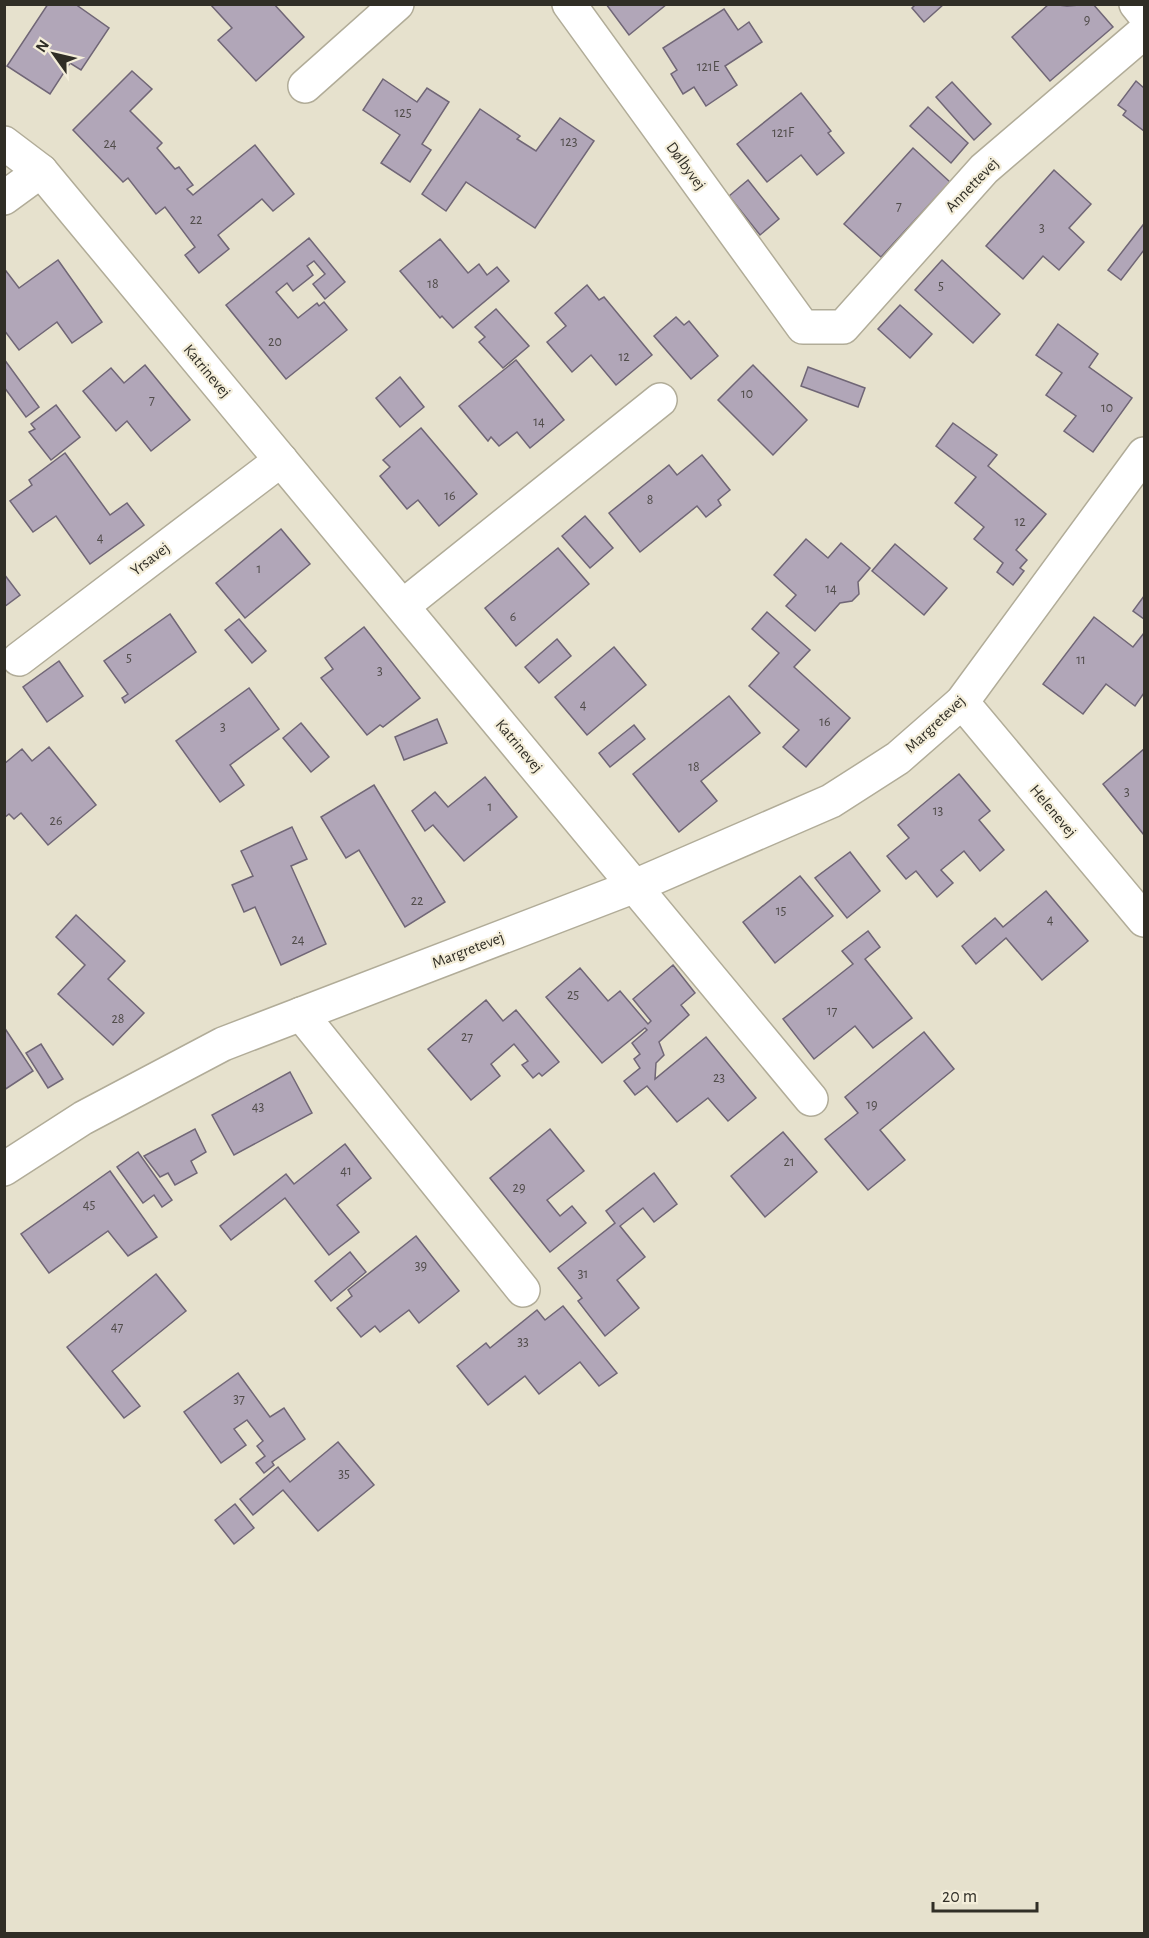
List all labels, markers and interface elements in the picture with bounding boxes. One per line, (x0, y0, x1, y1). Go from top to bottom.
house number: 9 (1084, 13, 1090, 27)
north arrow (24, 24, 84, 84)
text: N (33, 37, 52, 55)
house number: 121E (697, 60, 720, 74)
house number: 125 (394, 106, 412, 120)
house number: 121F (772, 126, 795, 140)
house number: 123 (561, 135, 578, 149)
house number: 24 (103, 137, 117, 151)
street label: Dølbyvej (663, 139, 709, 194)
street label: Annettevej (943, 155, 1002, 216)
house number: 7 (896, 199, 902, 213)
house number: 22 (190, 213, 202, 227)
house number: 3 (1039, 221, 1045, 235)
house number: 18 (427, 277, 439, 291)
house number: 5 (938, 279, 944, 293)
house number: 20 (268, 335, 282, 349)
street label: Katrinevej (180, 341, 234, 401)
house number: 12 (618, 350, 630, 364)
house number: 10 (741, 387, 753, 401)
house number: 7 (149, 393, 155, 407)
house number: 10 (1101, 401, 1113, 415)
house number: 14 (533, 415, 545, 429)
house number: 16 (444, 489, 456, 503)
house number: 8 (647, 493, 653, 507)
house number: 12 (1014, 515, 1026, 529)
house number: 4 (97, 531, 104, 545)
street label: Yrsavej (128, 539, 173, 579)
house number: 1 (257, 562, 261, 576)
house number: 14 (825, 582, 837, 596)
house number: 6 (510, 610, 516, 624)
house number: 5 (126, 651, 132, 665)
house number: 11 (1076, 653, 1086, 667)
house number: 3 (377, 664, 383, 678)
street label: Margretevej (902, 692, 969, 756)
house number: 4 (580, 698, 587, 712)
house number: 16 (819, 715, 831, 729)
street label: Katrinevej (492, 716, 546, 776)
house number: 3 (220, 720, 226, 734)
house number: 18 (688, 760, 700, 774)
street label: Helenevej (1026, 782, 1079, 841)
house number: 3 (1124, 785, 1130, 799)
house number: 1 (488, 800, 492, 814)
house number: 13 (933, 804, 944, 818)
house number: 26 (50, 814, 62, 828)
house number: 22 (411, 894, 423, 908)
house number: 15 (776, 904, 786, 918)
house number: 4 (1047, 913, 1054, 927)
street label: Margretevej (430, 929, 507, 972)
house number: 24 (291, 933, 305, 947)
house number: 25 (567, 988, 579, 1002)
house number: 17 (827, 1004, 837, 1018)
house number: 28 (111, 1012, 125, 1026)
house number: 27 (461, 1030, 473, 1044)
house number: 23 (713, 1071, 725, 1085)
house number: 19 (866, 1098, 878, 1112)
house number: 43 (252, 1100, 264, 1114)
house number: 21 (783, 1155, 795, 1169)
house number: 41 (340, 1164, 352, 1178)
house number: 29 (513, 1181, 525, 1195)
house number: 45 (83, 1198, 95, 1212)
house number: 39 (415, 1259, 427, 1273)
house number: 31 (578, 1267, 588, 1281)
house number: 47 (111, 1320, 123, 1334)
house number: 33 (517, 1335, 529, 1349)
house number: 37 (233, 1392, 245, 1406)
house number: 35 (338, 1467, 350, 1481)
scale bar (933, 1875, 1036, 1913)
text: 20 m (942, 1888, 977, 1906)

